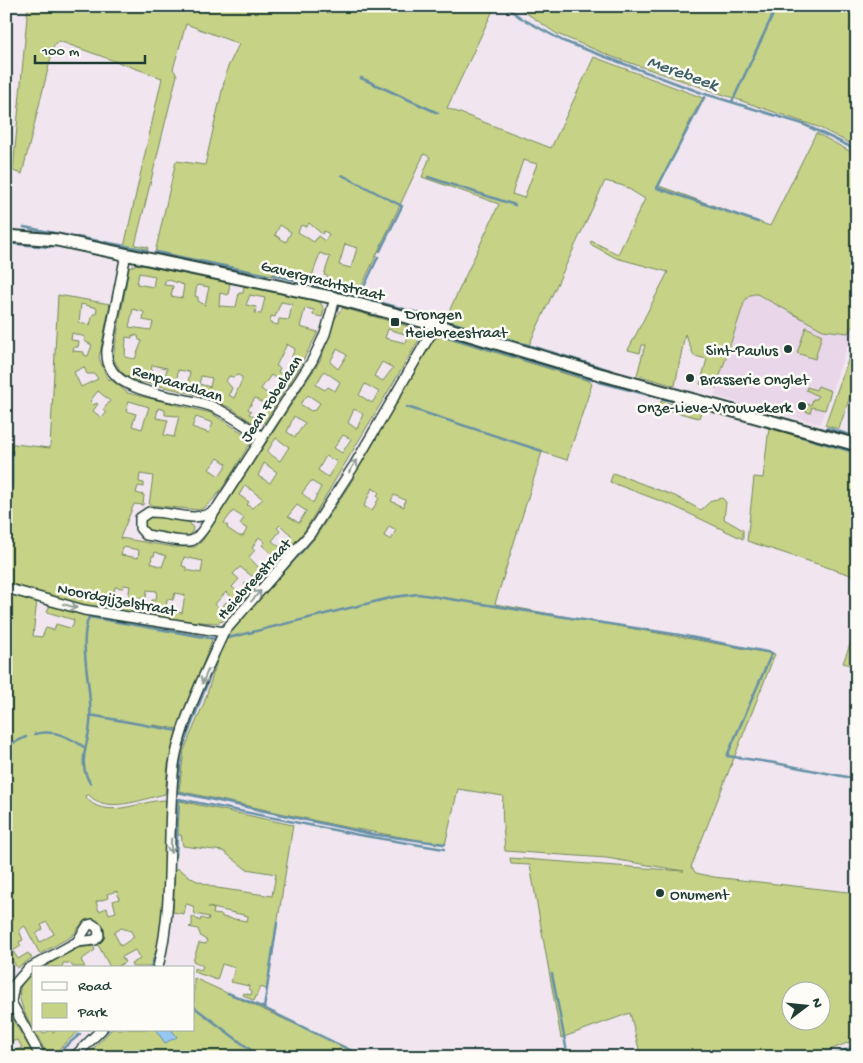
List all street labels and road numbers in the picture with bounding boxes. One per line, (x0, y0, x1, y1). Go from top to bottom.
street label: Gavergrachtstraat (258, 258, 387, 307)
street label: Jean Fobelaan (238, 353, 308, 447)
street label: Renpaardlaan (129, 363, 225, 408)
street label: Heiebreestraat (214, 535, 298, 625)
street label: Noordgijzelstraat (55, 581, 179, 623)

